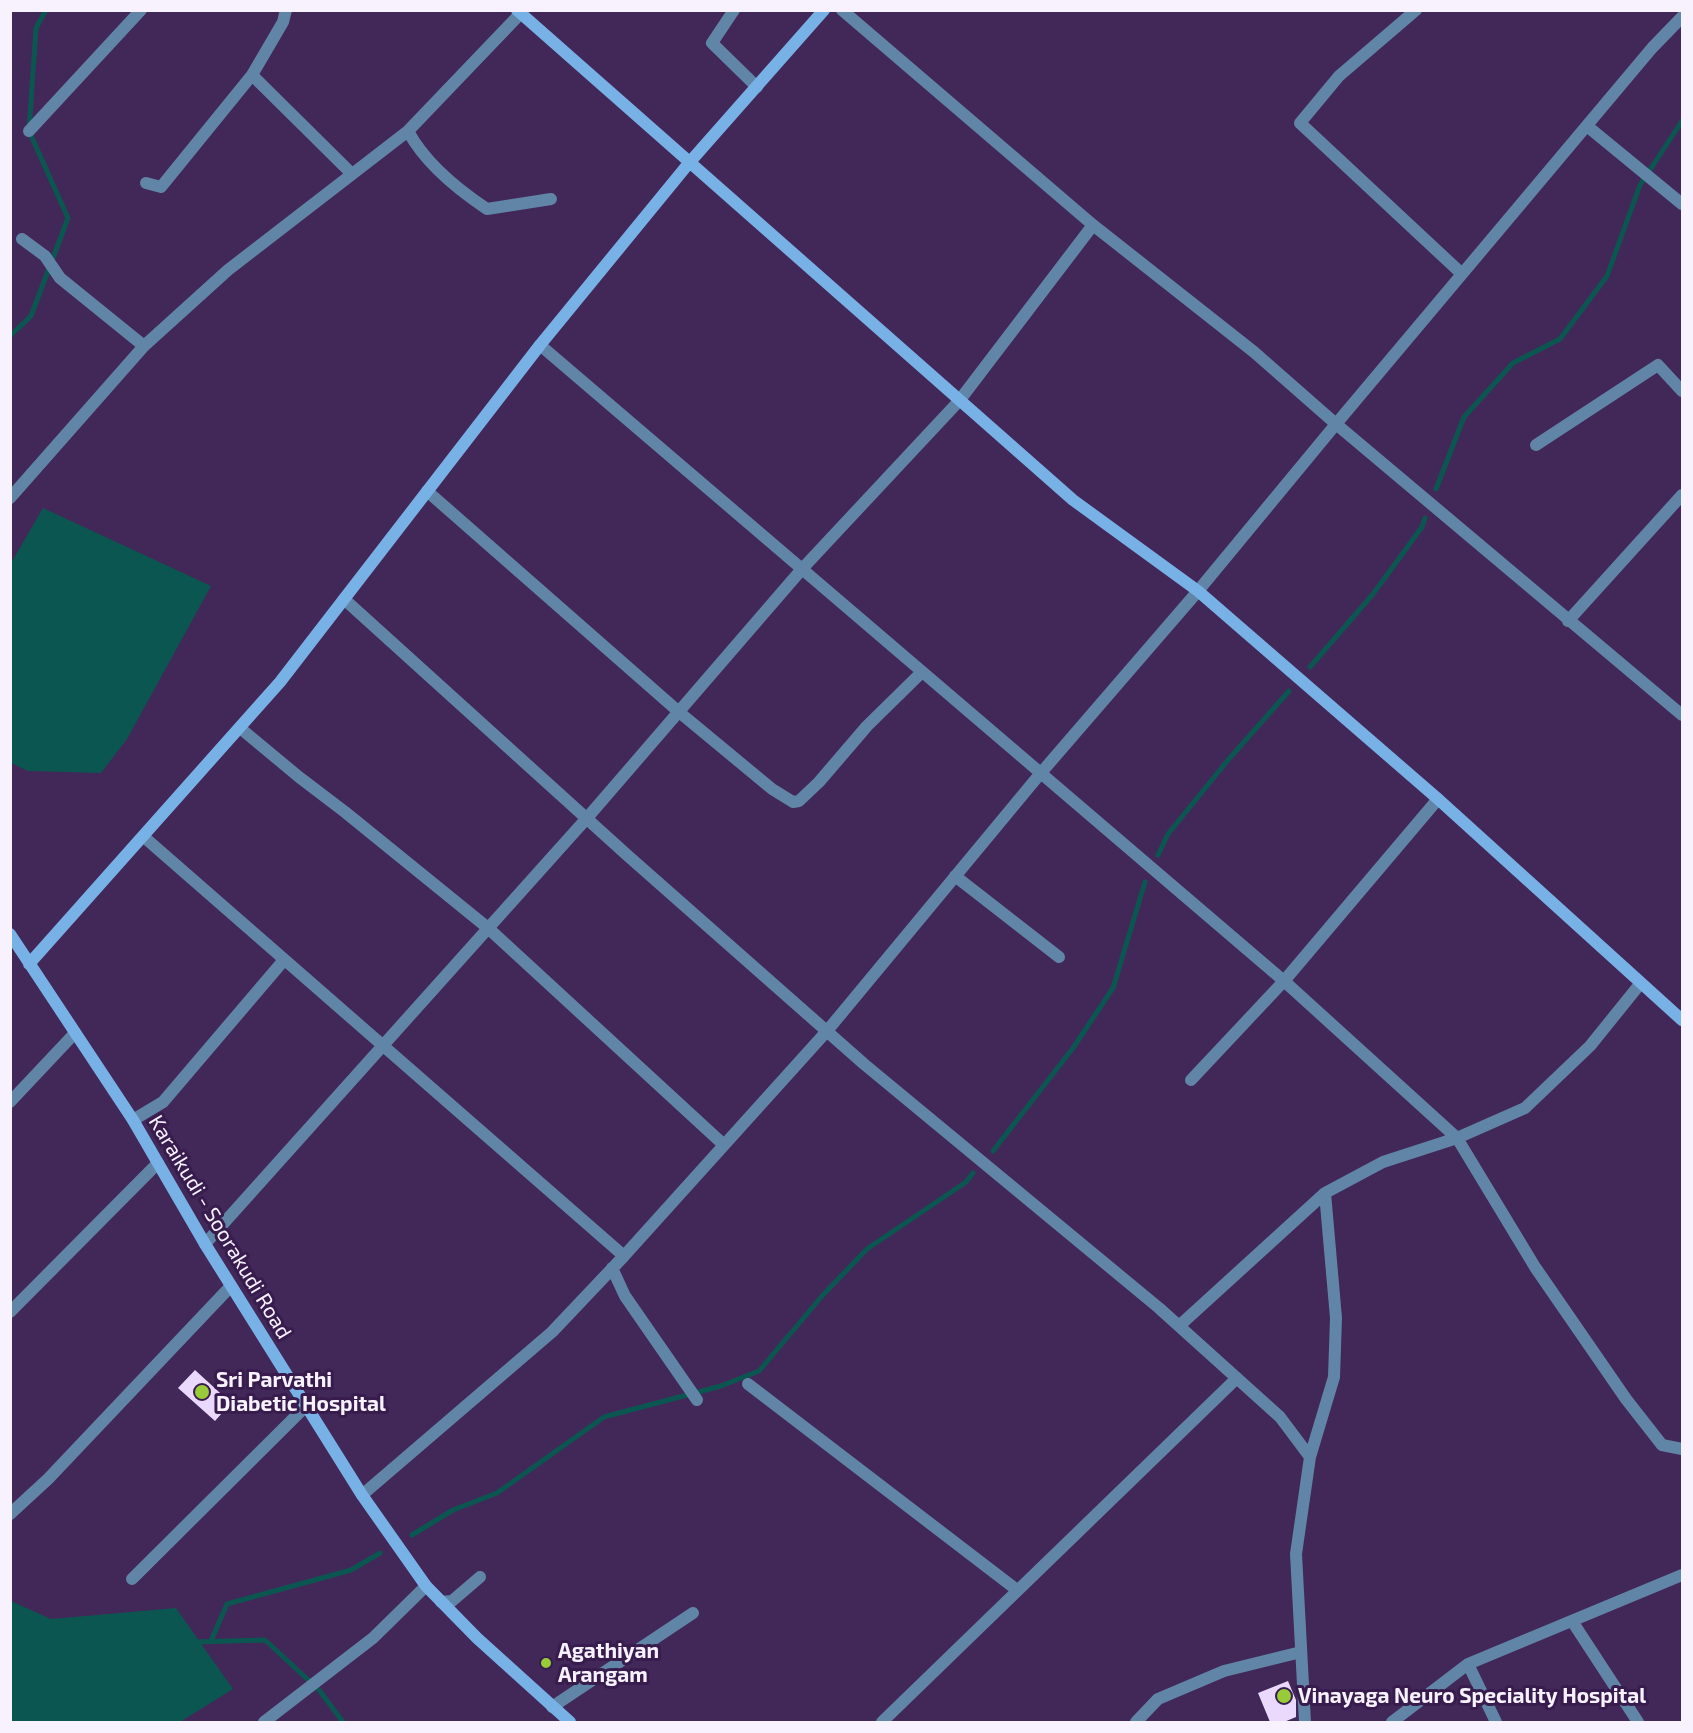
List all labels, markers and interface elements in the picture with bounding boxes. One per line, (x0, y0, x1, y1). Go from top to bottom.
street label: Karaikudi - Soorakudi Road (143, 1111, 297, 1343)
place label: Sri Parvathi Diabetic Hospital (216, 1367, 386, 1417)
marker: Sri Parvathi Diabetic Hospital (193, 1383, 211, 1401)
place label: Agathiyan Arangam (558, 1638, 659, 1688)
marker: Agathiyan Arangam (539, 1656, 553, 1670)
place label: Vinayaga Neuro Speciality Hospital (1298, 1683, 1646, 1709)
marker: Vinayaga Neuro Speciality Hospital (1275, 1687, 1293, 1705)

